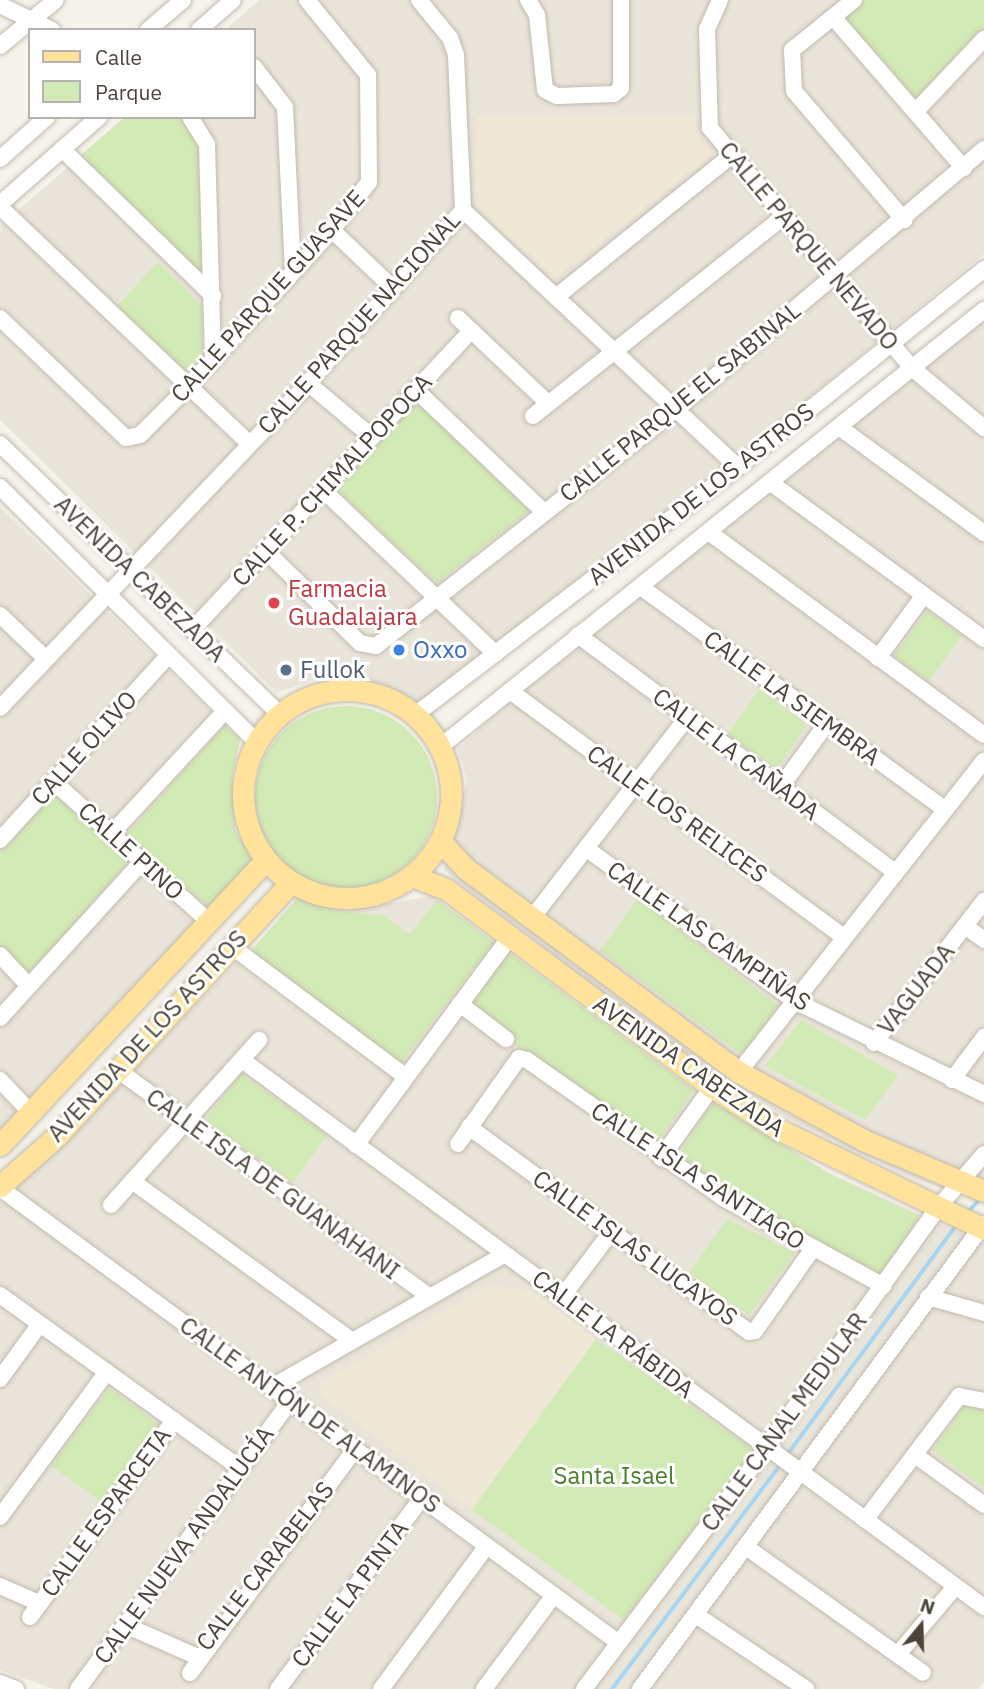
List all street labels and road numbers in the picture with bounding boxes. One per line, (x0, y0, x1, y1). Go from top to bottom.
street label: CALLE PARQUE NEVADO (713, 136, 905, 356)
street label: CALLE PARQUE GUASAVE (165, 184, 371, 408)
street label: CALLE PARQUE NACIONAL (252, 206, 466, 440)
street label: CALLE PARQUE EL SABINAL (554, 296, 806, 508)
street label: CALLE P. CHIMALPOPOCA (226, 368, 438, 592)
street label: AVENIDA DE LOS ASTROS (582, 397, 820, 591)
street label: AVENIDA CABEZADA (48, 490, 232, 668)
street label: CALLE LA SIEMBRA (698, 624, 886, 772)
street label: CALLE LA CAÑADA (647, 682, 825, 826)
street label: CALLE OLIVO (25, 685, 143, 811)
street label: CALLE LOS RELICES (581, 739, 773, 889)
street label: CALLE PINO (72, 796, 190, 906)
street label: CALLE LAS CAMPIÑAS (602, 855, 816, 1017)
street label: AVENIDA DE LOS ASTROS (41, 924, 253, 1148)
street label: VAGUADA (871, 938, 961, 1040)
street label: AVENIDA CABEZADA (588, 989, 790, 1143)
street label: CALLE ISLA DE GUANAHANI (141, 1082, 405, 1286)
street label: CALLE ISLA SANTIAGO (586, 1096, 810, 1256)
street label: CALLE ISLAS LUCAYOS (527, 1164, 743, 1332)
street label: CALLE LA RÁBIDA (527, 1264, 699, 1404)
street label: CALLE CANAL MEDULAR (695, 1307, 873, 1537)
street label: CALLE ANTÓN DE ALAMINOS (174, 1311, 446, 1519)
street label: CALLE NUEVA ANDALUCÍA (88, 1421, 280, 1669)
street label: CALLE ESPARCETA (35, 1422, 177, 1602)
street label: CALLE CARABELAS (190, 1476, 340, 1656)
street label: CALLE LA PINTA (285, 1515, 415, 1673)

